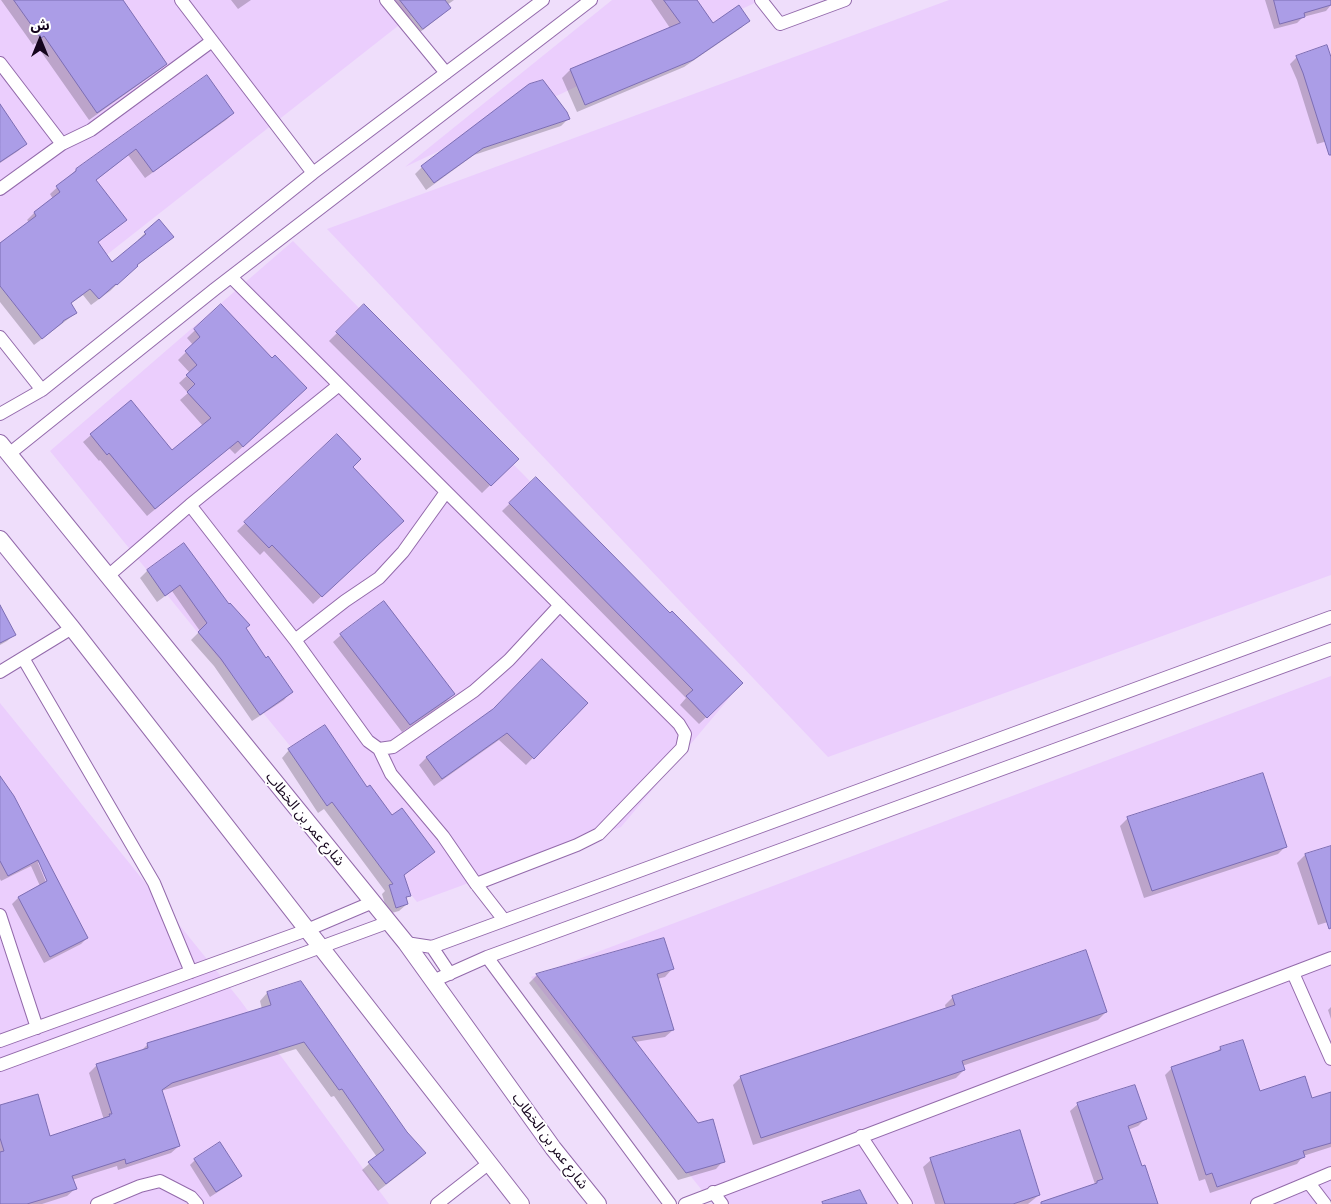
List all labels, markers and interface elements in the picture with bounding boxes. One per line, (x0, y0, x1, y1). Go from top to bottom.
north arrow (15, 15, 65, 65)
text: ش (30, 17, 50, 33)
street label: شارع عمر بن الخطاب (262, 769, 348, 869)
street label: شارع عمر بن الخطاب (508, 1090, 592, 1192)

